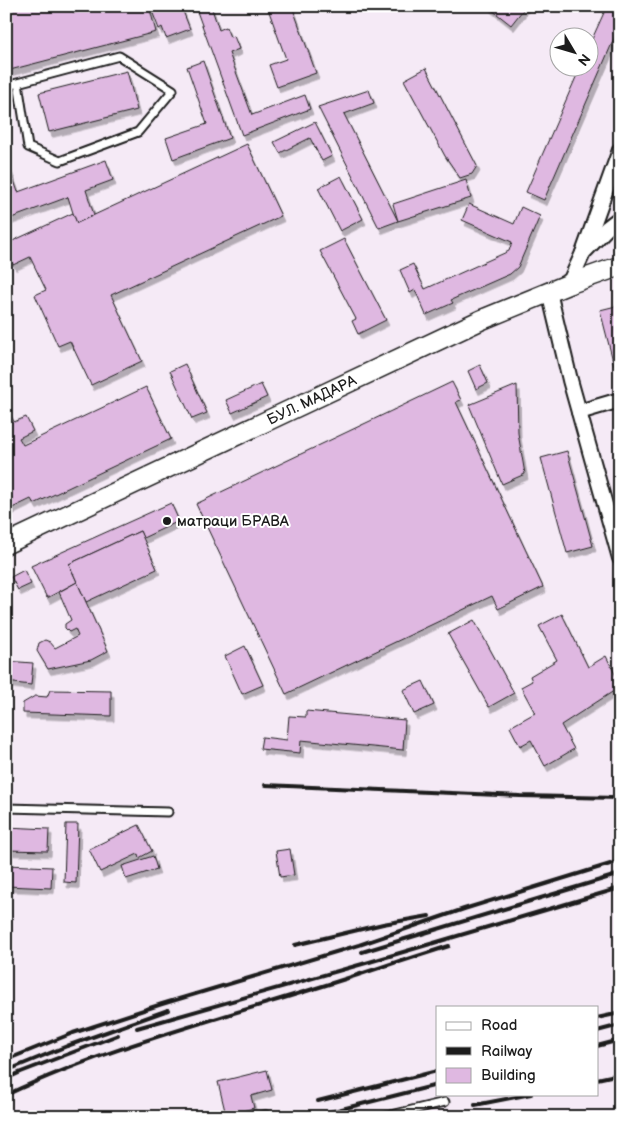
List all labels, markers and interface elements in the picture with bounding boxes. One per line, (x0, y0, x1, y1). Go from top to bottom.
north arrow (548, 28, 598, 78)
text: N (574, 50, 594, 69)
street label: БУЛ. МАДАРА (264, 371, 361, 429)
place label: матраци БРАВА (177, 512, 290, 531)
marker: матраци БРАВА (161, 515, 173, 527)
legend (436, 1006, 598, 1096)
text: Road (481, 1016, 517, 1035)
text: Railway (481, 1042, 532, 1061)
text: Building (481, 1066, 536, 1085)

